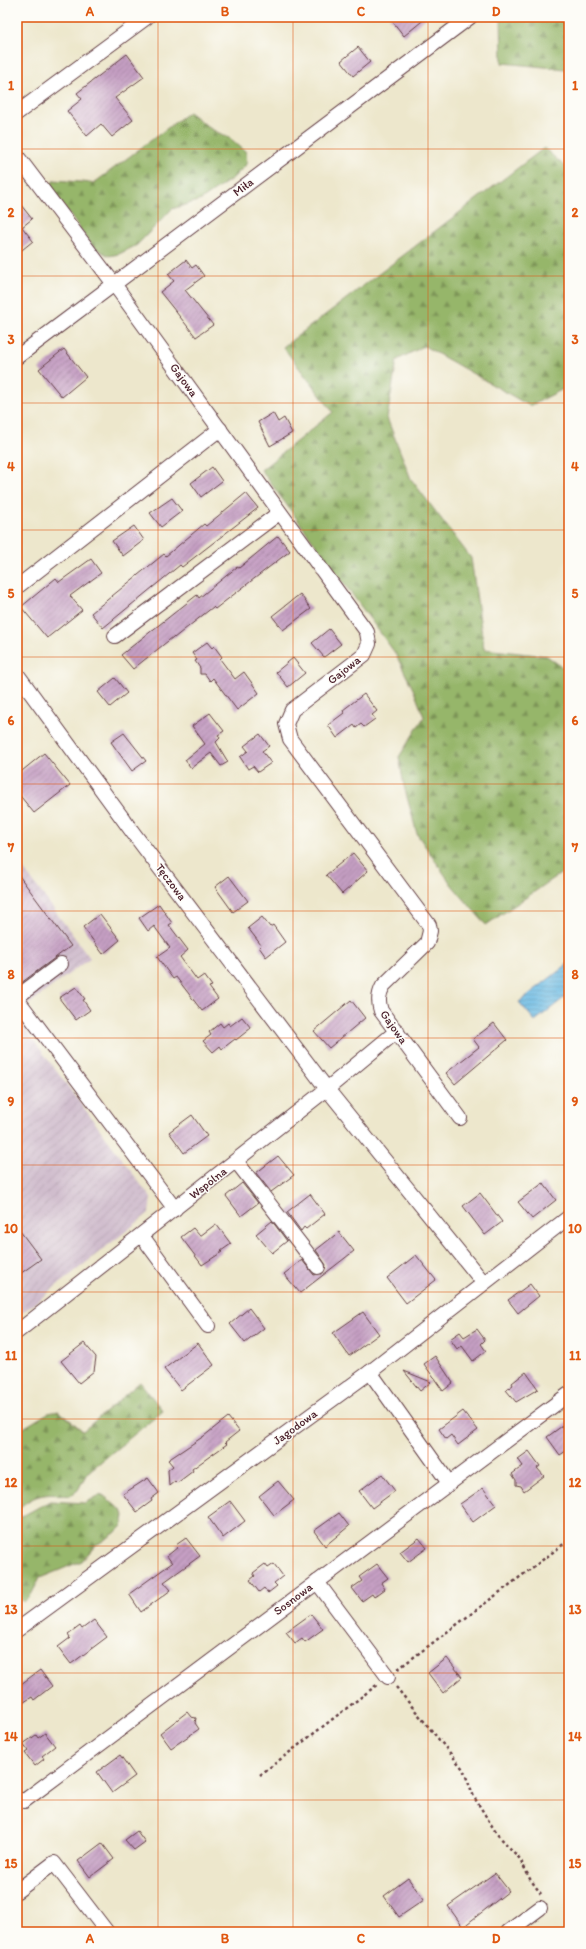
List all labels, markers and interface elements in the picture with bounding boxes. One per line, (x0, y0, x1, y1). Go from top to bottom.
text: A (85, 4, 95, 19)
text: B (221, 4, 230, 19)
text: C (357, 4, 366, 19)
text: D (492, 4, 501, 19)
text: 1 (8, 78, 14, 93)
text: 1 (572, 78, 578, 93)
street label: Miła (230, 175, 256, 199)
text: 2 (8, 205, 15, 220)
text: 2 (572, 205, 579, 220)
text: 3 (7, 332, 15, 347)
text: 3 (571, 332, 579, 347)
street label: Gajowa (167, 361, 201, 400)
text: 4 (7, 459, 15, 474)
text: 4 (571, 459, 579, 474)
text: 5 (8, 586, 15, 601)
text: 5 (572, 586, 579, 601)
street label: Gajowa (325, 652, 364, 687)
text: 6 (8, 713, 15, 728)
text: 6 (572, 713, 579, 728)
text: 7 (7, 840, 15, 855)
text: 7 (571, 840, 579, 855)
street label: Tęczowa (153, 861, 189, 903)
text: 8 (7, 967, 15, 982)
text: 8 (571, 967, 579, 982)
street label: Gajowa (377, 1007, 411, 1047)
text: 9 (8, 1094, 15, 1109)
text: 9 (572, 1094, 579, 1109)
street label: Wspólna (186, 1164, 230, 1202)
text: 10 (4, 1221, 18, 1236)
text: 10 (568, 1221, 582, 1236)
text: 11 (5, 1348, 17, 1363)
text: 11 (569, 1348, 581, 1363)
street label: Jagodowa (270, 1406, 320, 1448)
text: 12 (5, 1475, 18, 1490)
text: 12 (569, 1475, 582, 1490)
street label: Sosnowa (271, 1579, 316, 1618)
text: 13 (4, 1602, 18, 1617)
text: 13 (568, 1602, 582, 1617)
text: 14 (4, 1729, 18, 1744)
text: 14 (568, 1729, 582, 1744)
text: 15 (5, 1856, 18, 1871)
text: 15 (569, 1856, 582, 1871)
text: A (85, 1931, 95, 1946)
text: B (221, 1931, 230, 1946)
text: C (357, 1931, 366, 1946)
text: D (492, 1931, 501, 1946)

